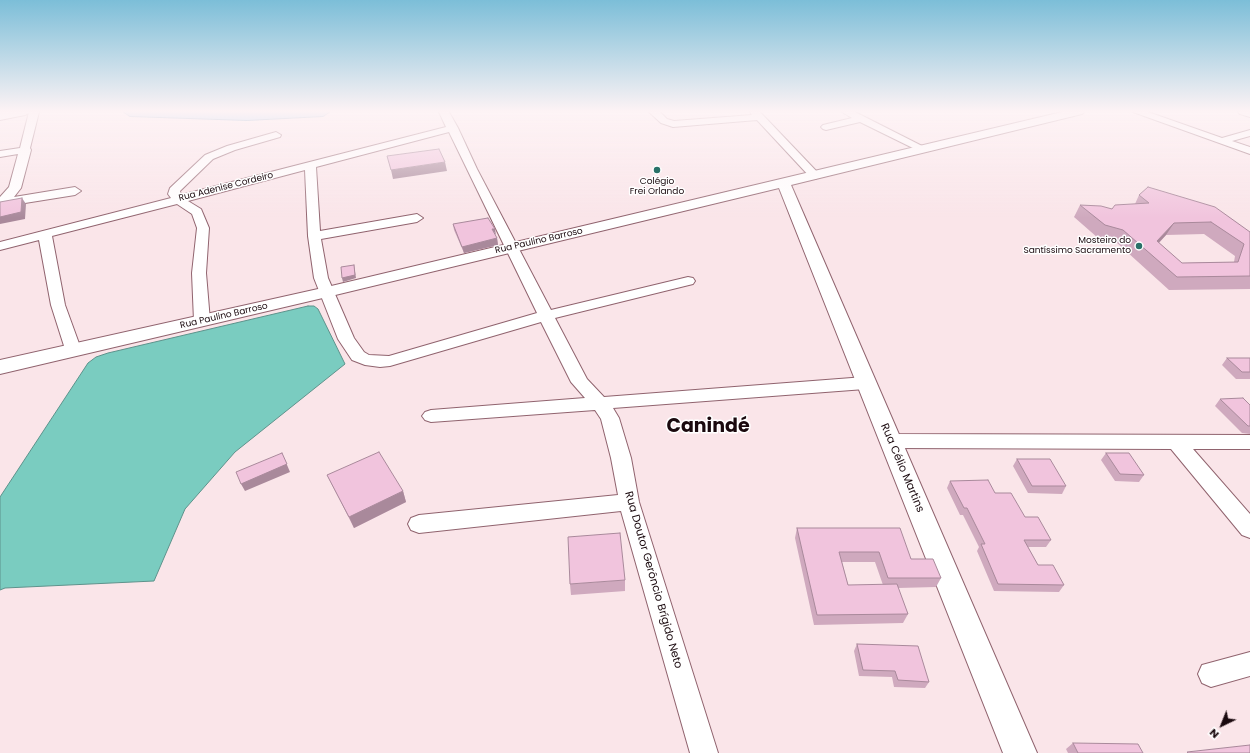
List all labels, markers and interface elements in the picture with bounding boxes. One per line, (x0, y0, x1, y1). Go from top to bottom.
marker: Colégio Frei Orlando (652, 165, 662, 175)
street label: Rua Adenise Cordeiro (178, 170, 274, 204)
place label: Colégio Frei Orlando (630, 177, 684, 198)
street label: Rua Paulino Barroso (494, 226, 584, 256)
place label: Mosteiro do Santíssimo Sacramento (1023, 236, 1131, 257)
marker: Mosteiro do Santíssimo Sacramento (1134, 241, 1144, 251)
street label: Rua Paulino Barroso (179, 301, 269, 331)
district label: Canindé (666, 416, 750, 438)
street label: Rua Célio Martins (877, 422, 927, 514)
street label: Rua Doutor Gerôncio Brígido Neto (621, 490, 685, 670)
north arrow (1202, 705, 1242, 745)
text: N (1205, 725, 1222, 742)

